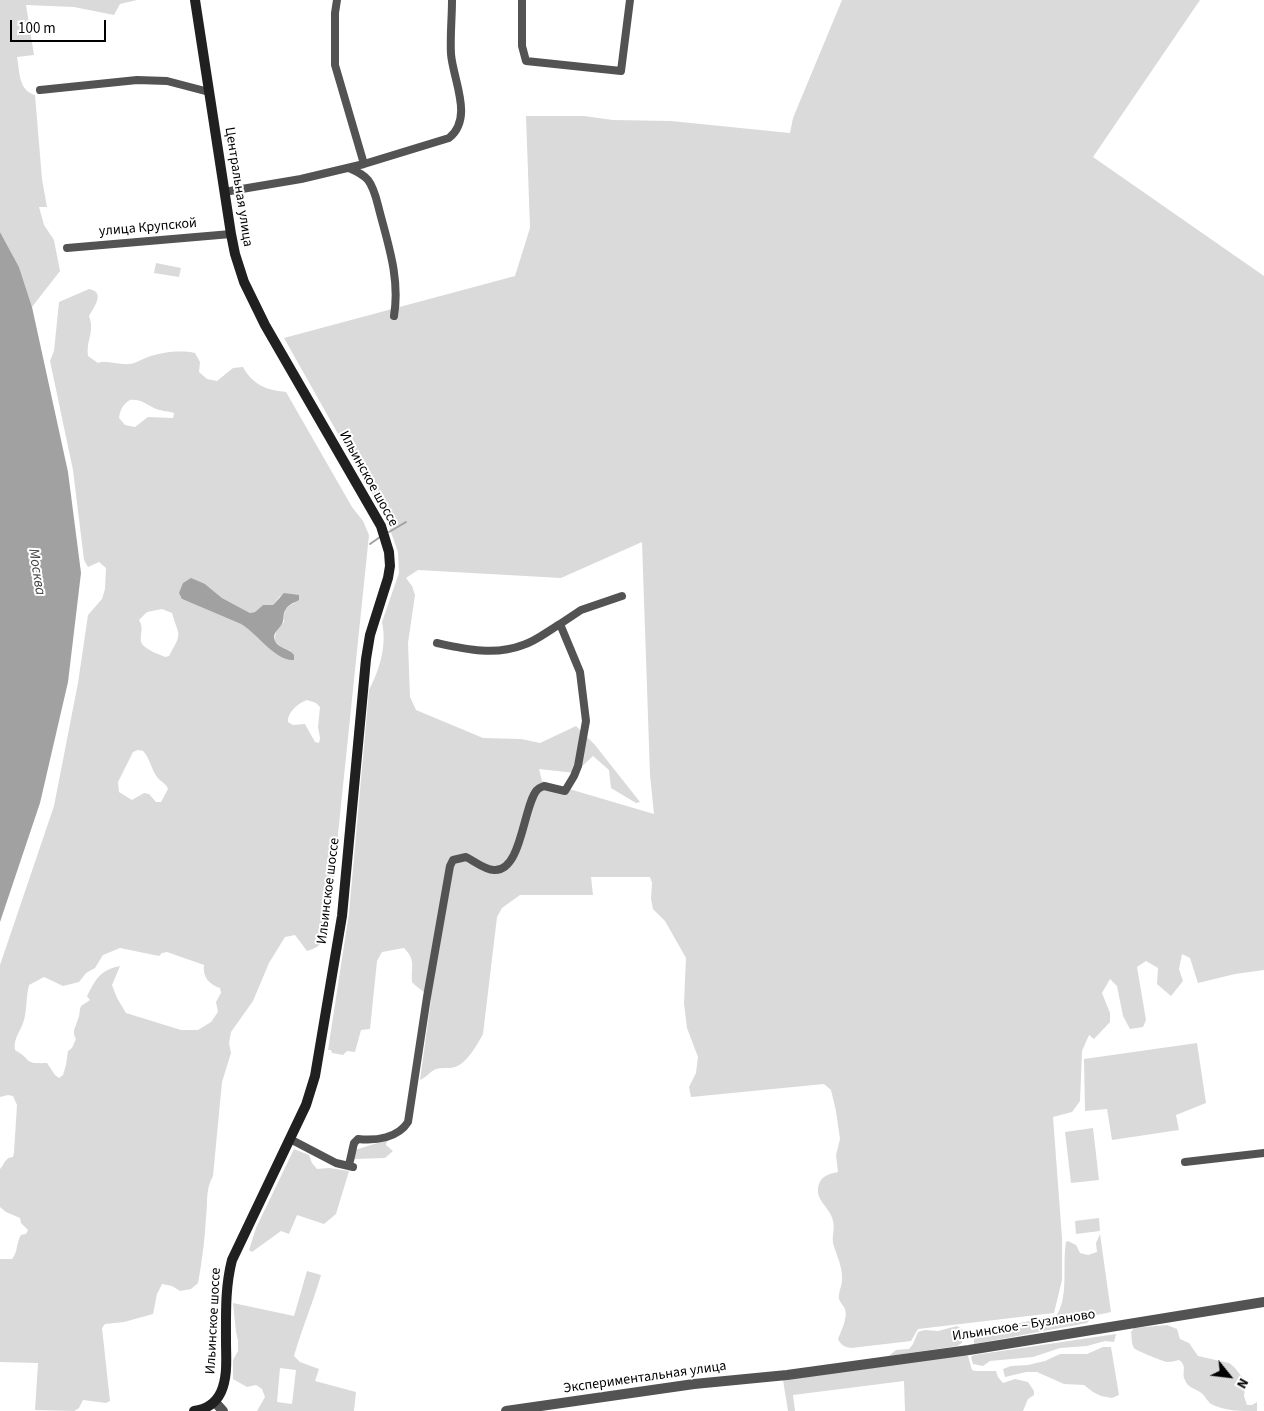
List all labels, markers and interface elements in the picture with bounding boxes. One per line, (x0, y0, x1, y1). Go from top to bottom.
scale bar (12, 10, 109, 42)
text: 100 m (18, 18, 56, 39)
street label: Центральная улица (220, 126, 256, 248)
street label: улица Крупской (98, 215, 198, 241)
street label: Ильинское шоссе (335, 428, 401, 530)
water label: Москва (23, 547, 49, 597)
street label: Ильинское шоссе (314, 837, 344, 945)
street label: Ильинское шоссе (203, 1267, 225, 1375)
street label: Ильинское – Бузланово (951, 1306, 1097, 1346)
north arrow (1204, 1351, 1254, 1401)
street label: Экспериментальная улица (563, 1358, 727, 1398)
text: N (1231, 1374, 1253, 1392)

